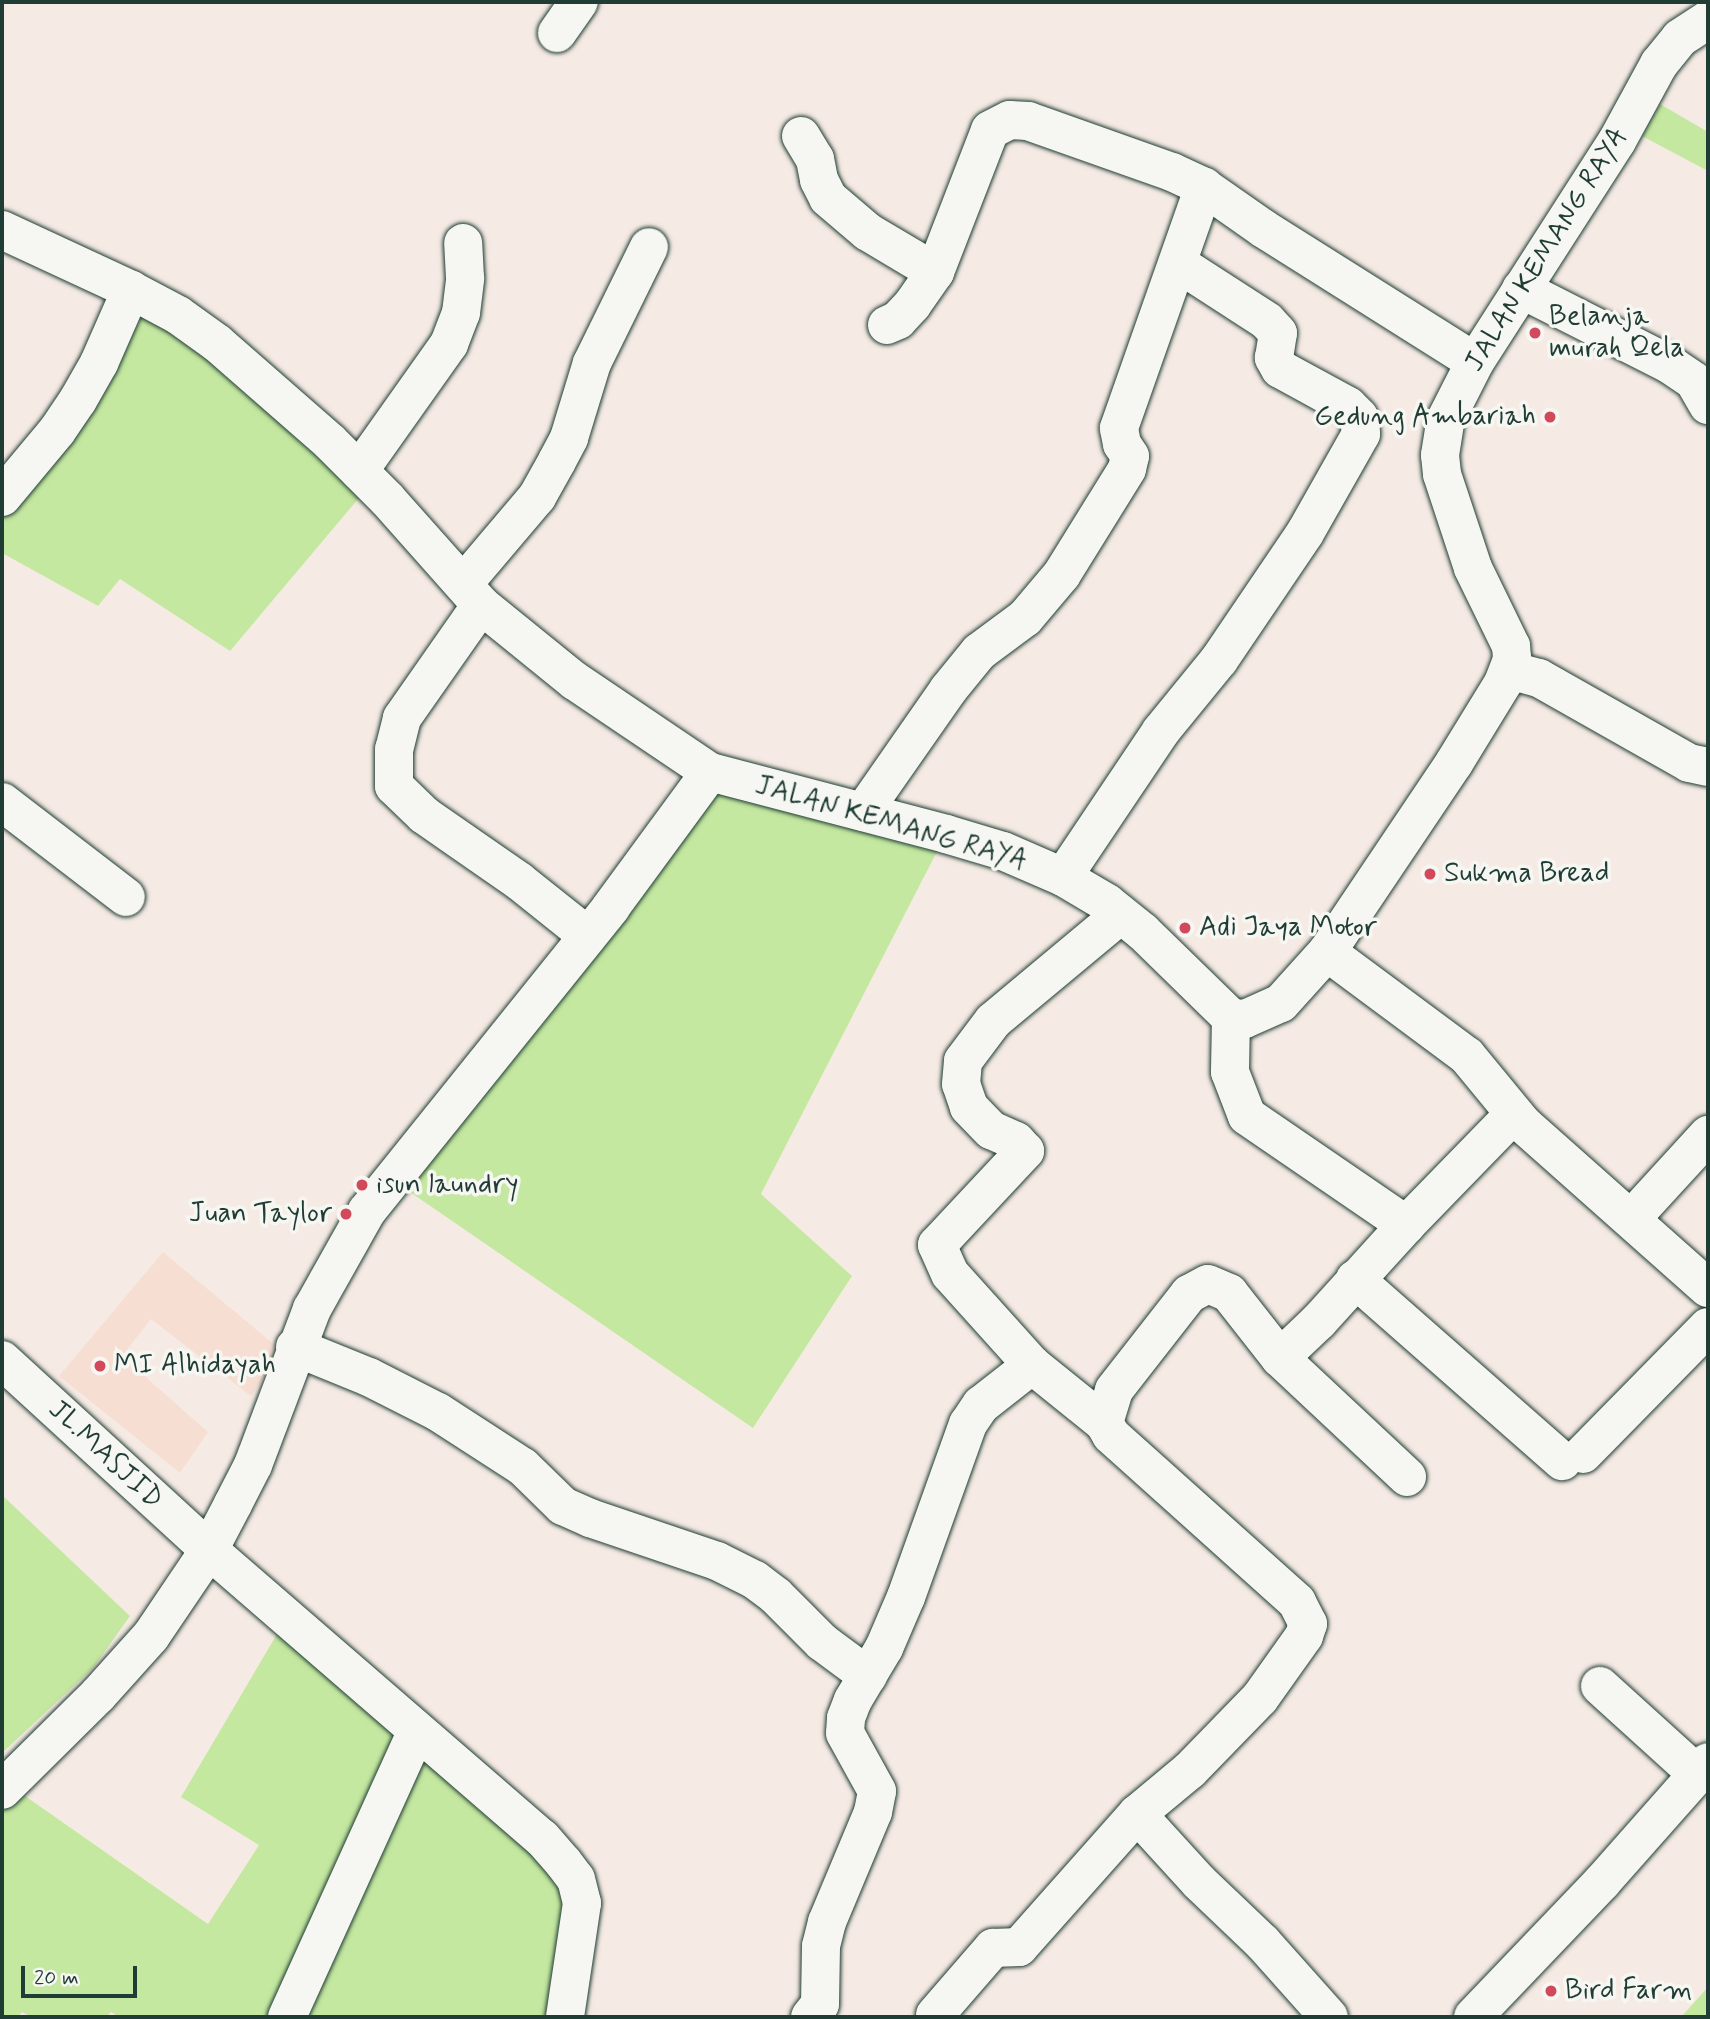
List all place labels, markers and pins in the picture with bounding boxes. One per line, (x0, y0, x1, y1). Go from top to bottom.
place label: Belanja murah Qela (1549, 300, 1684, 366)
marker: Belanja murah Qela (1527, 325, 1543, 341)
place label: Gedung Ambariah (1318, 400, 1536, 434)
marker: Gedung Ambariah (1542, 409, 1558, 425)
place label: Sukma Bread (1444, 857, 1609, 891)
marker: Sukma Bread (1422, 866, 1438, 882)
place label: Adi Jaya Motor (1199, 911, 1379, 945)
marker: Adi Jaya Motor (1177, 920, 1193, 936)
place label: isun laundry (376, 1168, 516, 1202)
marker: isun laundry (354, 1177, 370, 1193)
place label: Juan Taylor (197, 1197, 332, 1231)
marker: Juan Taylor (338, 1206, 354, 1222)
place label: MI Alhidayah (114, 1349, 281, 1383)
marker: MI Alhidayah (92, 1358, 108, 1374)
place label: Bird Farm (1565, 1974, 1692, 2008)
marker: Bird Farm (1543, 1983, 1559, 1999)

